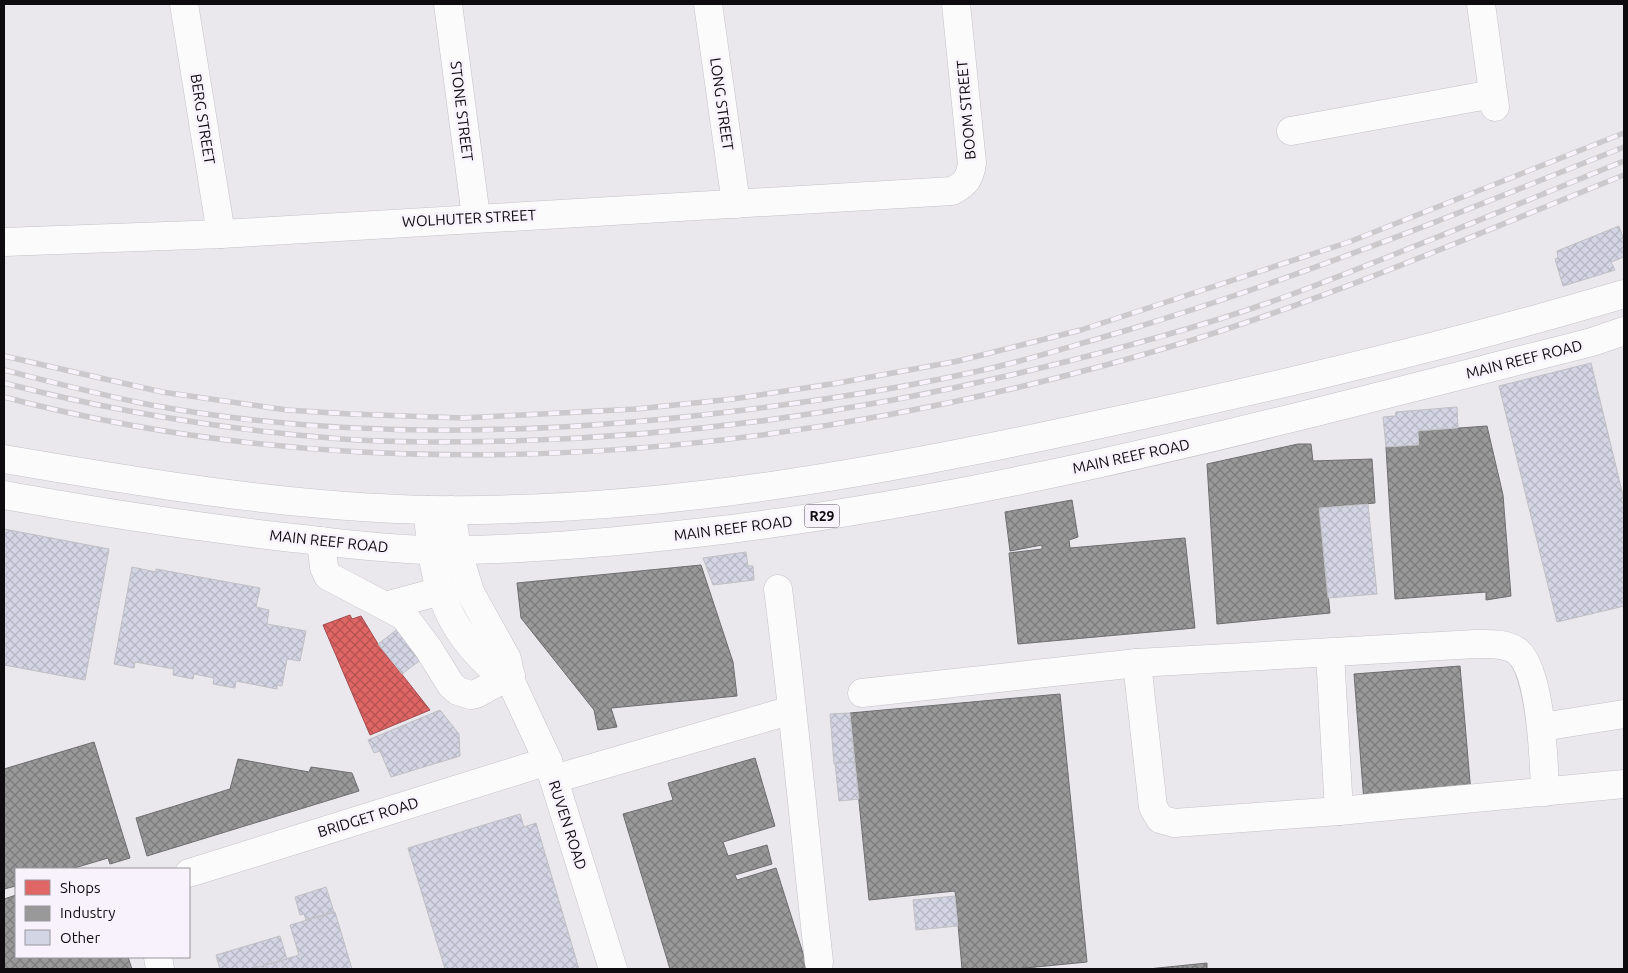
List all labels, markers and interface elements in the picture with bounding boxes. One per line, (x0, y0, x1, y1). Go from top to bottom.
street label: LONG STREET (707, 56, 737, 152)
street label: BOOM STREET (953, 59, 979, 161)
street label: STONE STREET (447, 60, 477, 163)
street label: BERG STREET (187, 73, 219, 166)
street label: WOLHUTER STREET (402, 206, 537, 230)
street label: MAIN REEF ROAD (1464, 336, 1584, 382)
street label: MAIN REEF ROAD (1071, 435, 1191, 477)
road number: R29 (804, 504, 840, 528)
street label: MAIN REEF ROAD (673, 512, 793, 544)
street label: MAIN REEF ROAD (269, 526, 389, 556)
street label: RUVEN ROAD (546, 778, 590, 872)
street label: BRIDGET ROAD (315, 794, 421, 840)
legend (15, 868, 190, 958)
text: Shops (60, 879, 101, 896)
text: Industry (60, 904, 115, 921)
text: Other (60, 929, 100, 946)

